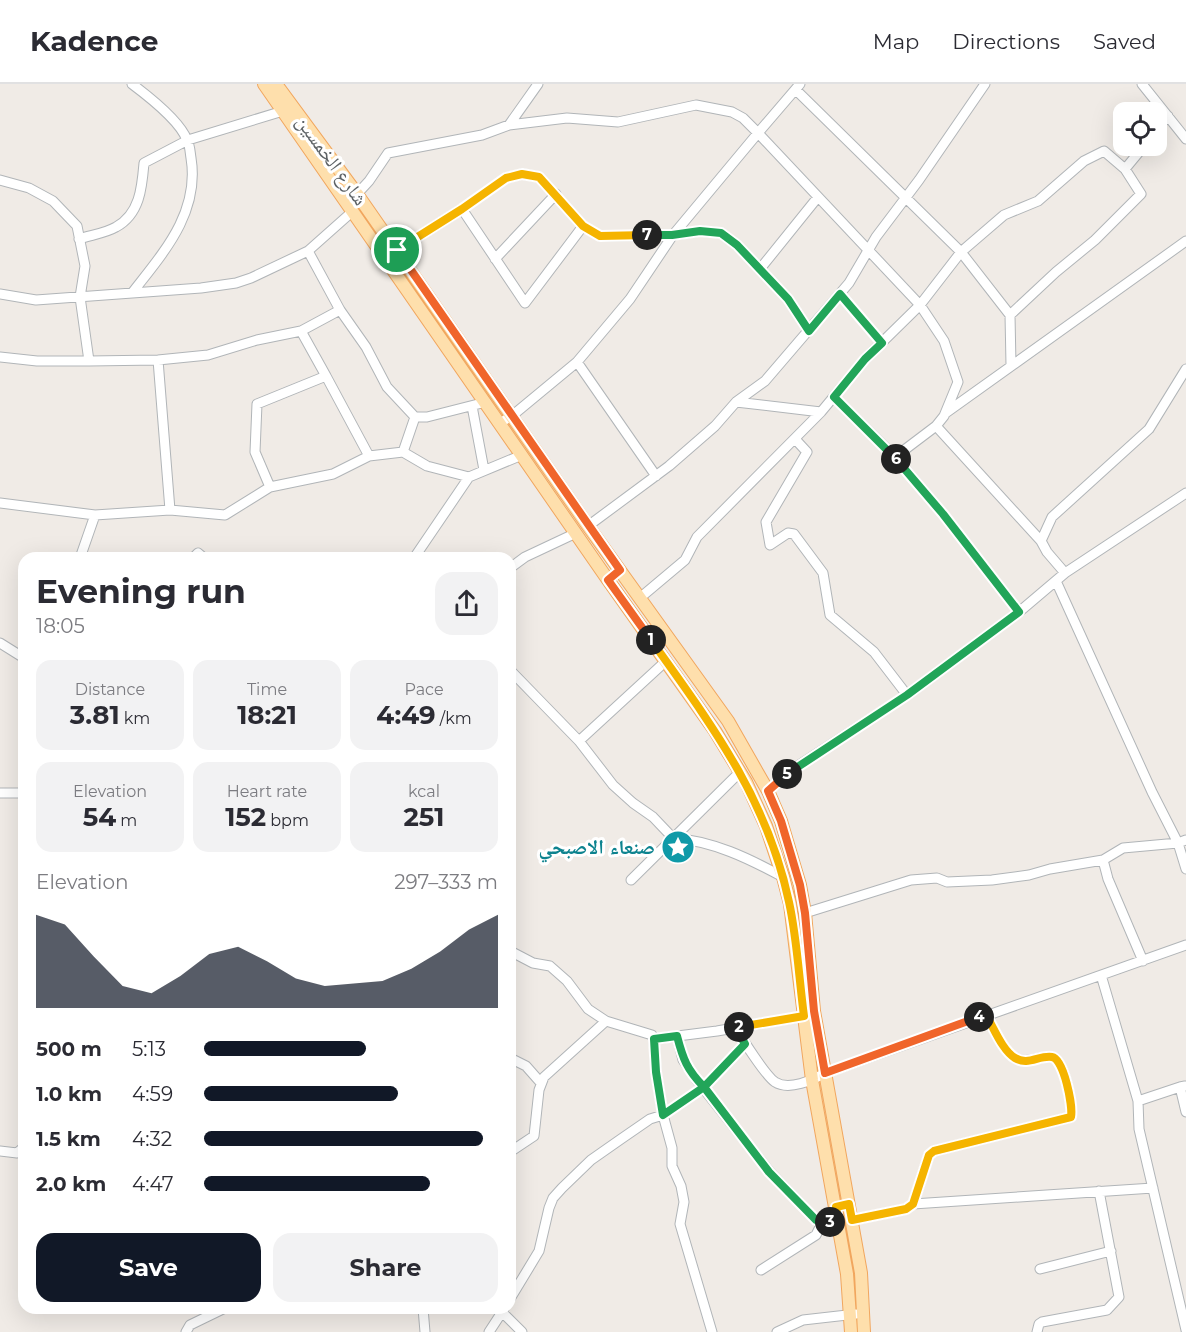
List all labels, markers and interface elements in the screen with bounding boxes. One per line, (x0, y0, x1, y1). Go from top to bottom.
text: Kadence (30, 24, 158, 58)
text: Map (873, 29, 919, 54)
text: Directions (952, 29, 1060, 54)
text: Saved (1093, 29, 1156, 54)
map controls (1113, 102, 1167, 156)
button: locate (1113, 102, 1167, 156)
street label: شارع الخمسين (290, 110, 373, 211)
pin: 7 (632, 220, 662, 250)
pin (371, 224, 422, 275)
text: 7 (642, 225, 652, 244)
icon: arrive (380, 233, 413, 266)
pin: 6 (881, 444, 911, 474)
text: 6 (891, 449, 901, 468)
text: Evening run (36, 571, 246, 611)
button: share (435, 572, 498, 635)
text: 18:05 (36, 614, 85, 638)
pin: 1 (636, 625, 666, 655)
text: 1 (648, 630, 654, 649)
text: Distance (75, 680, 145, 699)
text: Time (247, 680, 287, 699)
text: Pace (404, 680, 444, 699)
text: 3.81 (70, 699, 120, 731)
text: 18:21 (237, 699, 297, 731)
text: 4:49 (376, 699, 436, 731)
text: km (120, 709, 150, 728)
text: /km (436, 709, 472, 728)
pin: 5 (772, 759, 802, 789)
text: 5 (782, 764, 792, 783)
text: Elevation (73, 782, 147, 801)
text: Heart rate (227, 782, 307, 801)
text: kcal (408, 782, 440, 801)
text: 54 (83, 801, 116, 833)
text: 152 (225, 801, 266, 833)
text: 251 (403, 801, 445, 833)
text: m (116, 811, 137, 830)
text: bpm (266, 811, 309, 830)
place icon: صنعاء الاصبحي (660, 829, 696, 865)
place label: صنعاء الاصبحي (539, 835, 655, 863)
text: Elevation (36, 870, 128, 894)
text: 297–333 m (394, 870, 498, 894)
pin: 4 (964, 1002, 994, 1032)
text: 4 (973, 1007, 985, 1026)
pin: 2 (724, 1012, 754, 1042)
text: 2 (734, 1017, 744, 1036)
text: 500 m (36, 1037, 102, 1061)
text: 5:13 (132, 1037, 166, 1061)
text: 1.0 km (36, 1082, 102, 1106)
text: 4:59 (132, 1082, 173, 1106)
text: 1.5 km (36, 1127, 101, 1151)
text: 4:32 (132, 1127, 172, 1151)
text: 2.0 km (36, 1172, 106, 1196)
text: 4:47 (132, 1172, 174, 1196)
pin: 3 (815, 1207, 845, 1237)
text: 3 (825, 1212, 835, 1231)
button: Save (36, 1233, 261, 1302)
button: Share (273, 1233, 498, 1302)

